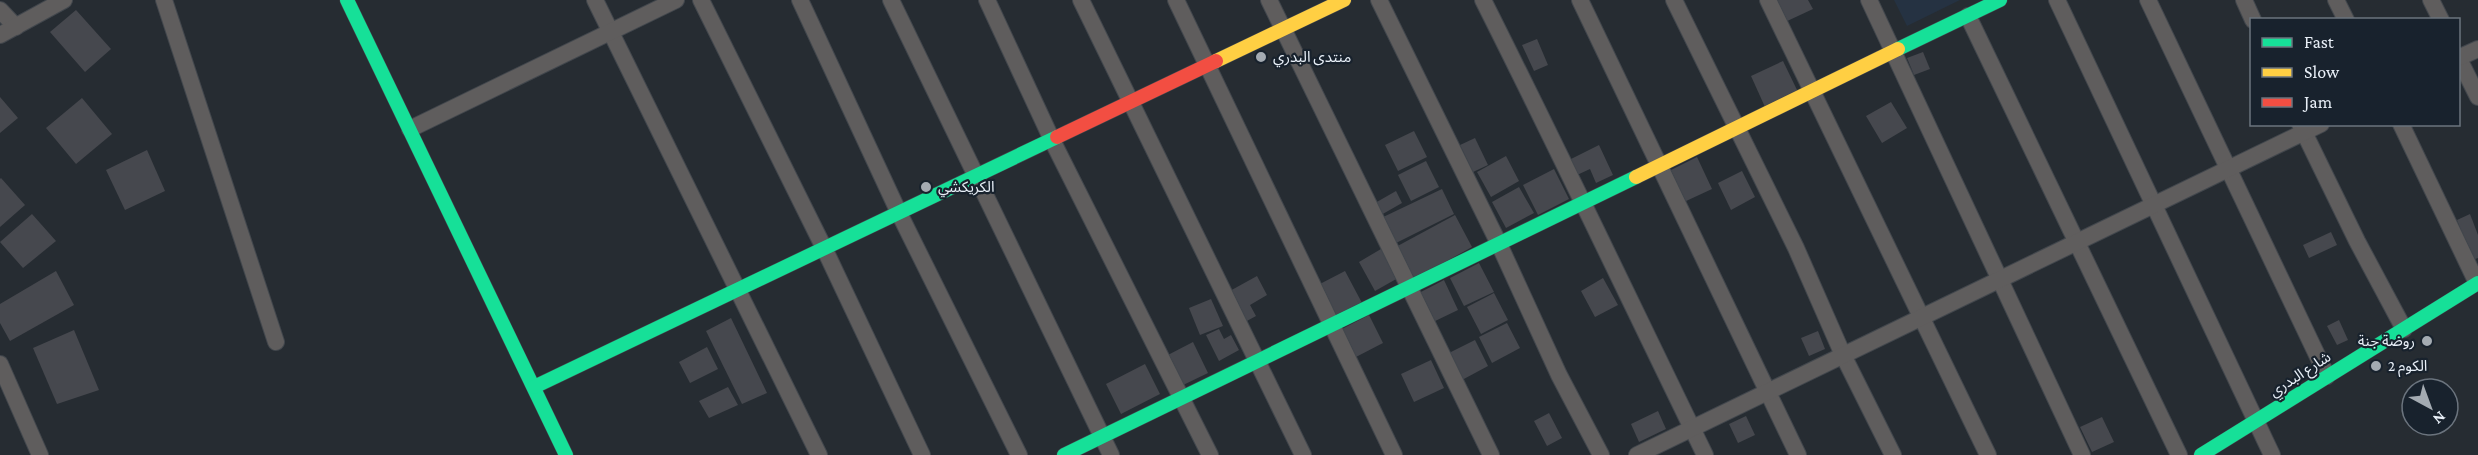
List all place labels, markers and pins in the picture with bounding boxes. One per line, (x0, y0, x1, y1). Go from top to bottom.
place label: منتدى البدري (1273, 49, 1351, 68)
marker: منتدى البدري (1254, 50, 1268, 64)
place label: الكريكشي (938, 179, 994, 198)
marker: الكريكشي (919, 180, 933, 194)
place label: روضة جنة (2358, 333, 2415, 350)
marker: روضة جنة (2420, 334, 2434, 348)
place label: الكوم 2 (2388, 358, 2427, 377)
marker: الكوم 2 (2369, 359, 2383, 373)

